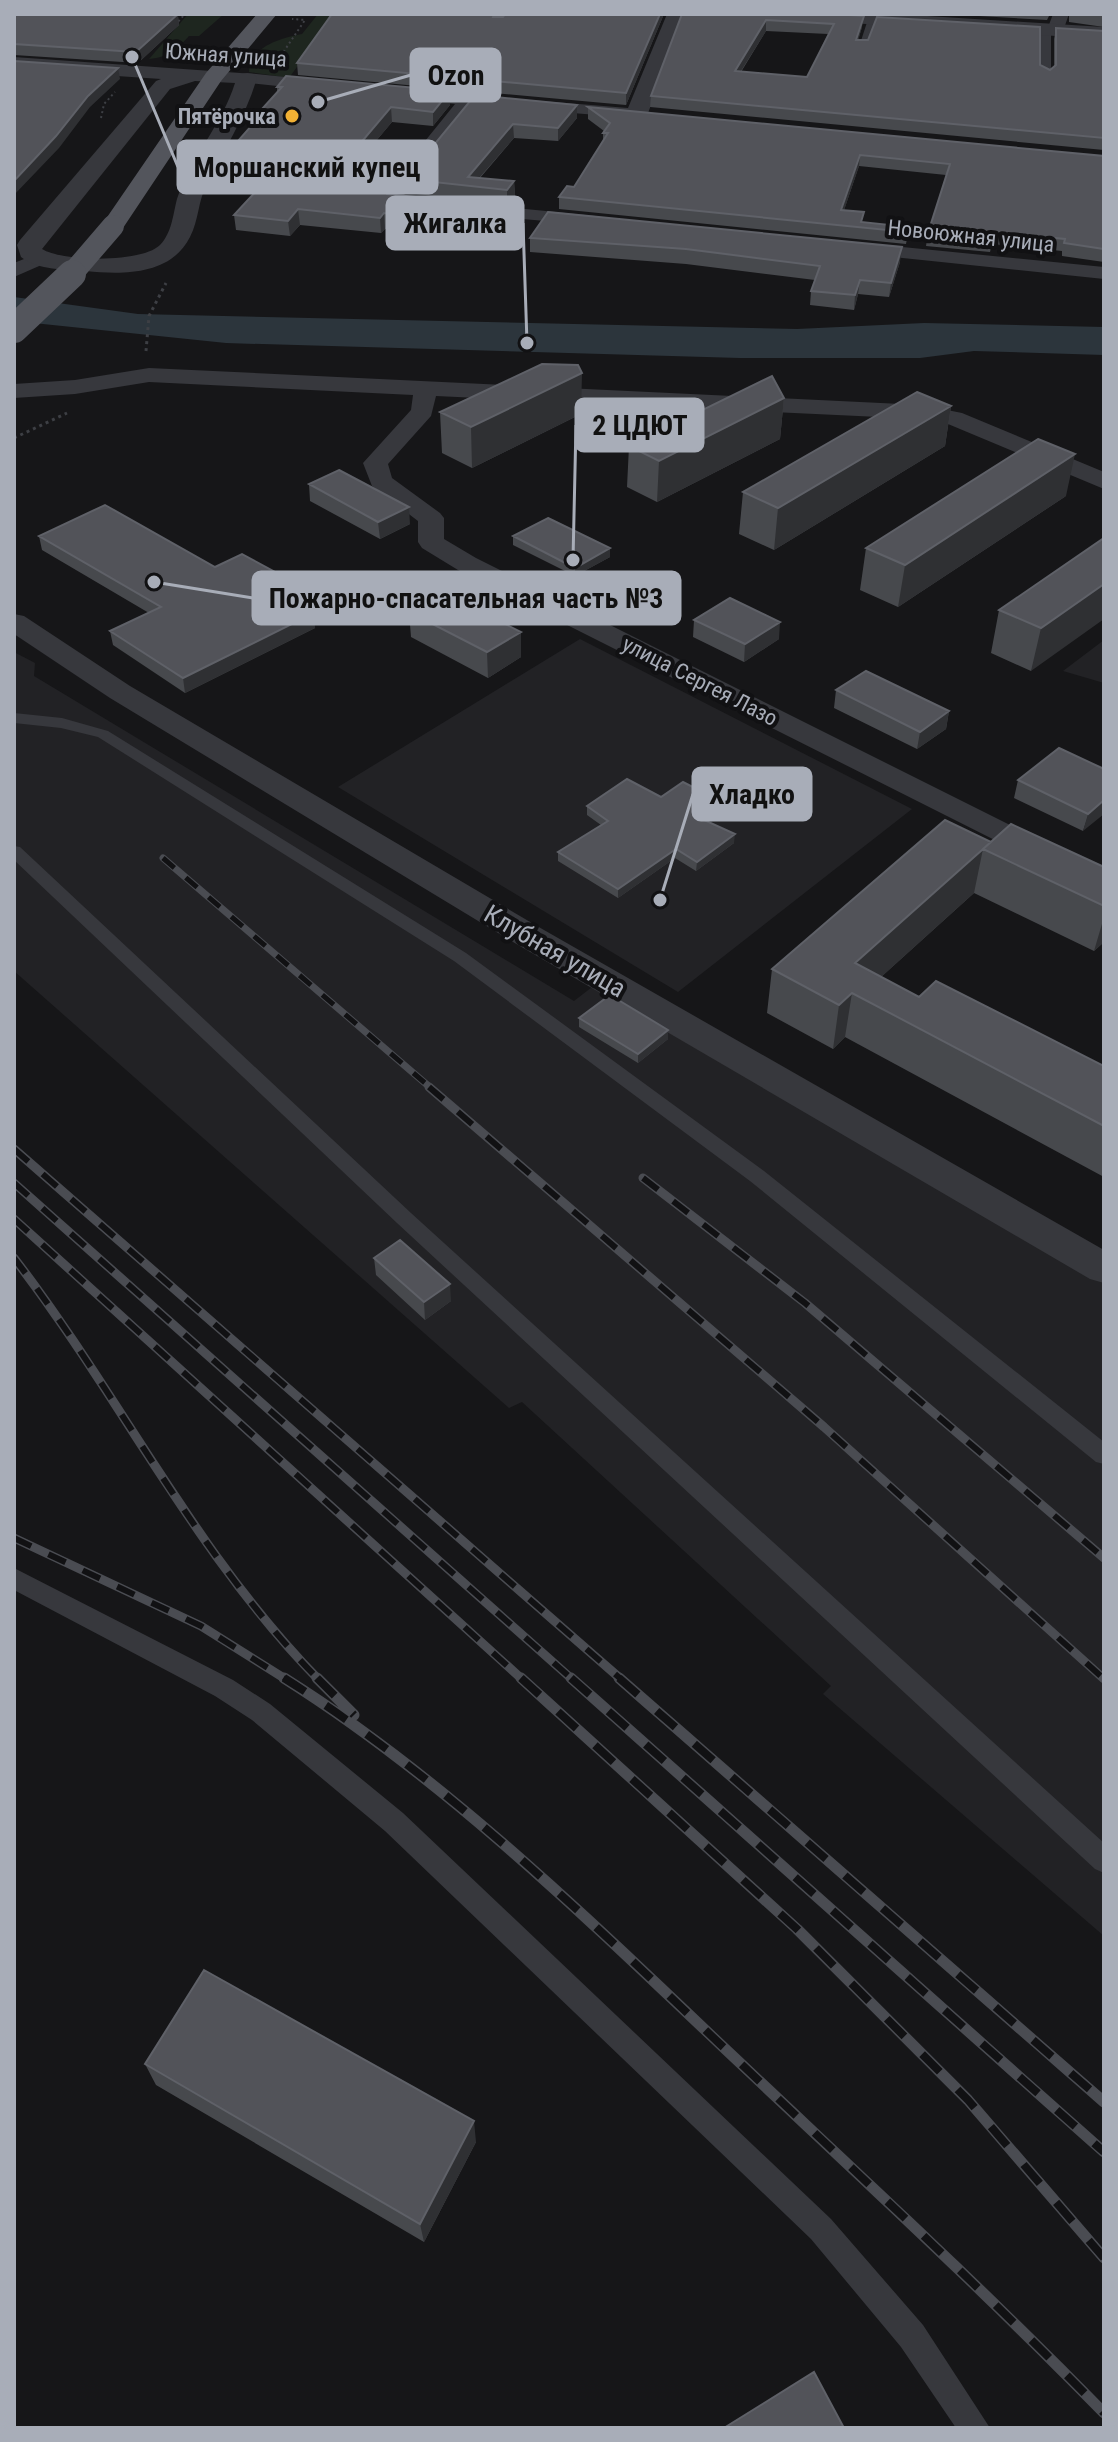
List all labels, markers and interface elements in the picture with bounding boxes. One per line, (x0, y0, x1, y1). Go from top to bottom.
street label: Южная улица (164, 38, 288, 72)
callout: Ozon (411, 49, 500, 101)
text: Ozon (427, 59, 485, 92)
place label: Пятёрочка (178, 104, 276, 129)
marker: Пятёрочка (283, 107, 301, 125)
callout: Моршанский купец (178, 141, 437, 193)
text: Моршанский купец (193, 151, 421, 184)
callout: Жигалка (387, 197, 523, 249)
text: Жигалка (403, 207, 507, 240)
street label: Новоюжная улица (886, 215, 1056, 257)
callout: 2 ЦДЮТ (576, 399, 703, 451)
text: 2 ЦДЮТ (592, 409, 688, 442)
callout: Пожарно-спасательная часть №3 (253, 572, 680, 624)
text: Пожарно-спасательная часть №3 (269, 582, 663, 615)
street label: улица Сергея Лазо (618, 631, 782, 731)
callout: Хладко (693, 768, 811, 820)
text: Хладко (709, 778, 795, 811)
street label: Клубная улица (479, 898, 631, 1004)

